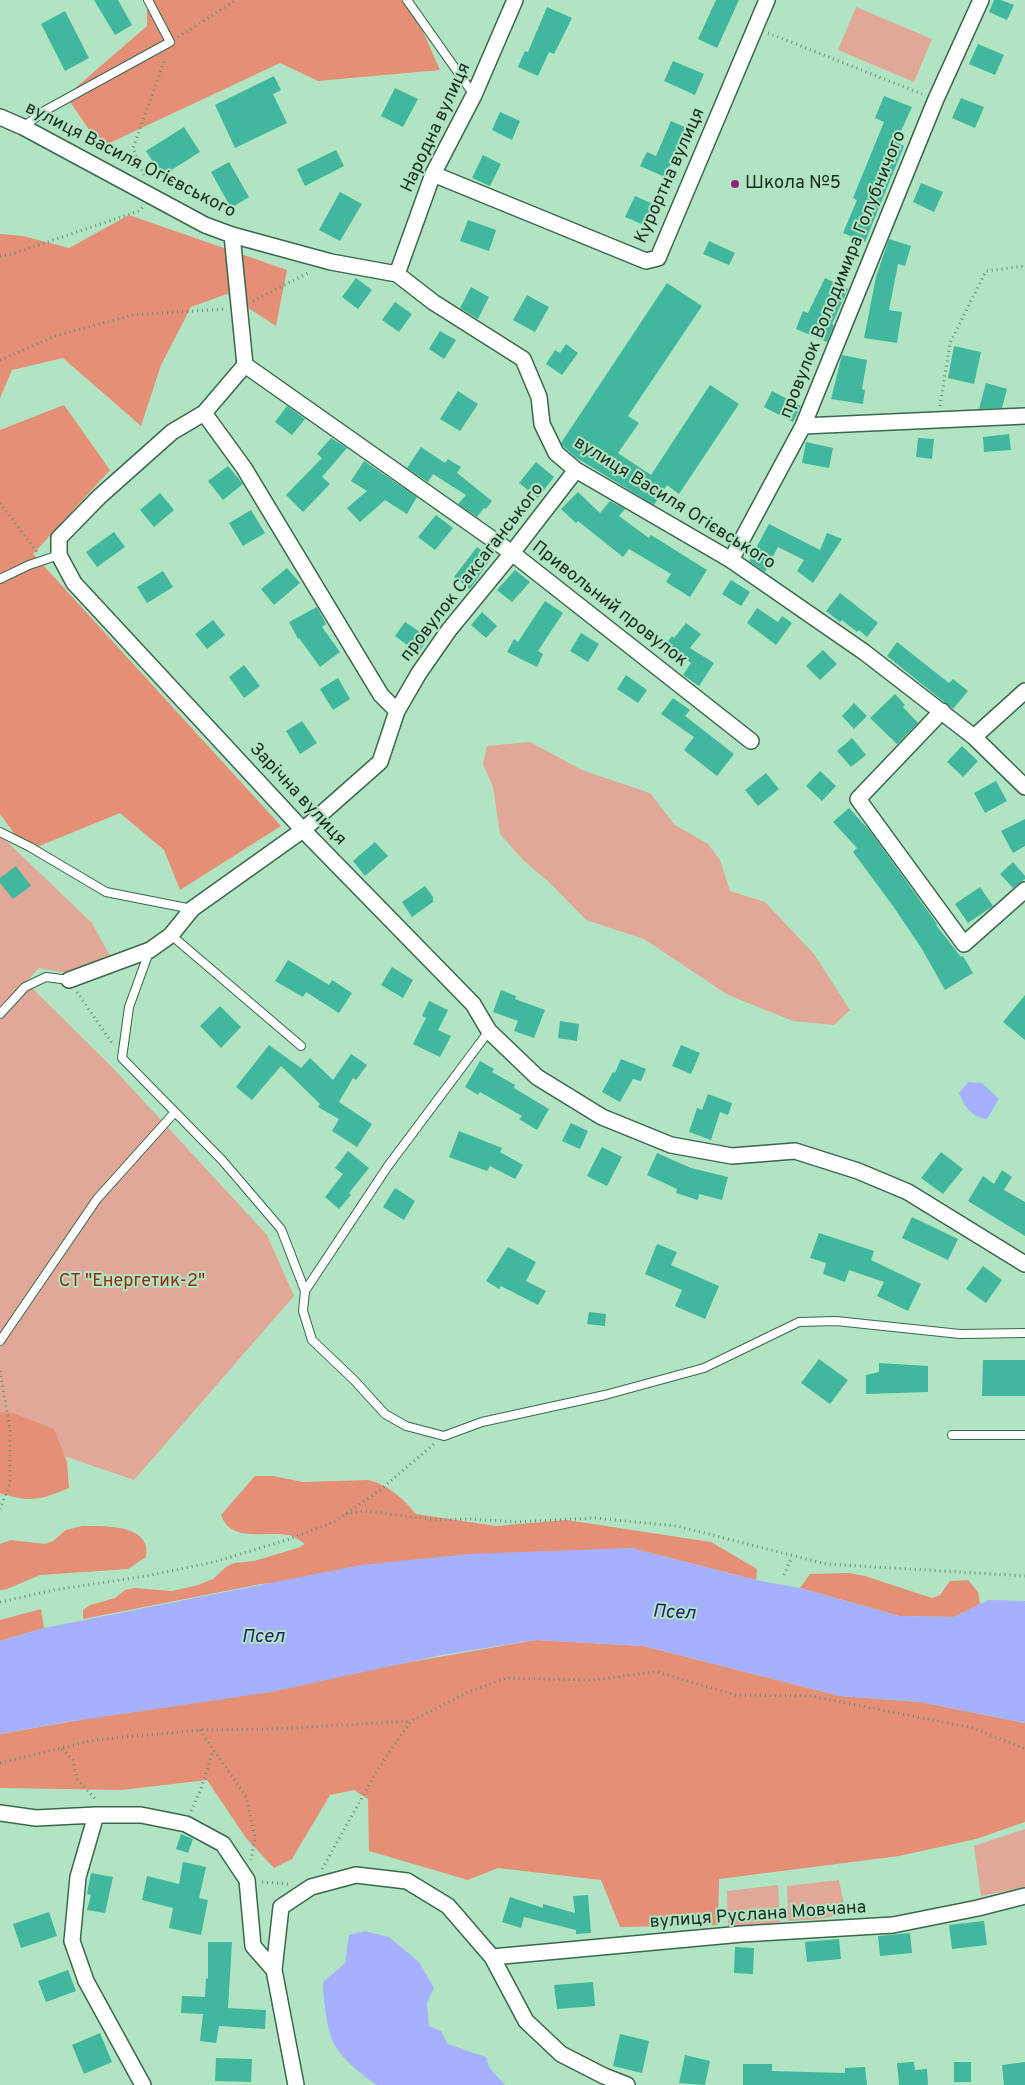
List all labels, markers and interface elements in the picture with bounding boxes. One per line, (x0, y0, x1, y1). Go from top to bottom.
street label: Народна вулиця (398, 60, 476, 196)
street label: вулиця Василя Огієвського (21, 98, 239, 224)
street label: Курортна вулиця (631, 105, 711, 247)
street label: провулок Володимира Голубничого (776, 128, 912, 422)
place label: Школа №5 (745, 173, 841, 195)
marker: Школа №5 (729, 178, 741, 190)
street label: вулиця Василя Огієвського (569, 433, 779, 575)
street label: провулок Саксаганського (397, 479, 549, 667)
street label: Привольний провулок (527, 537, 691, 673)
street label: Зарічна вулиця (244, 739, 350, 851)
park label: СТ "Енергетик-2" (59, 1271, 205, 1293)
water label: Псел (652, 1601, 696, 1627)
water label: Псел (242, 1627, 284, 1649)
street label: вулиця Руслана Мовчана (649, 1898, 867, 1934)

